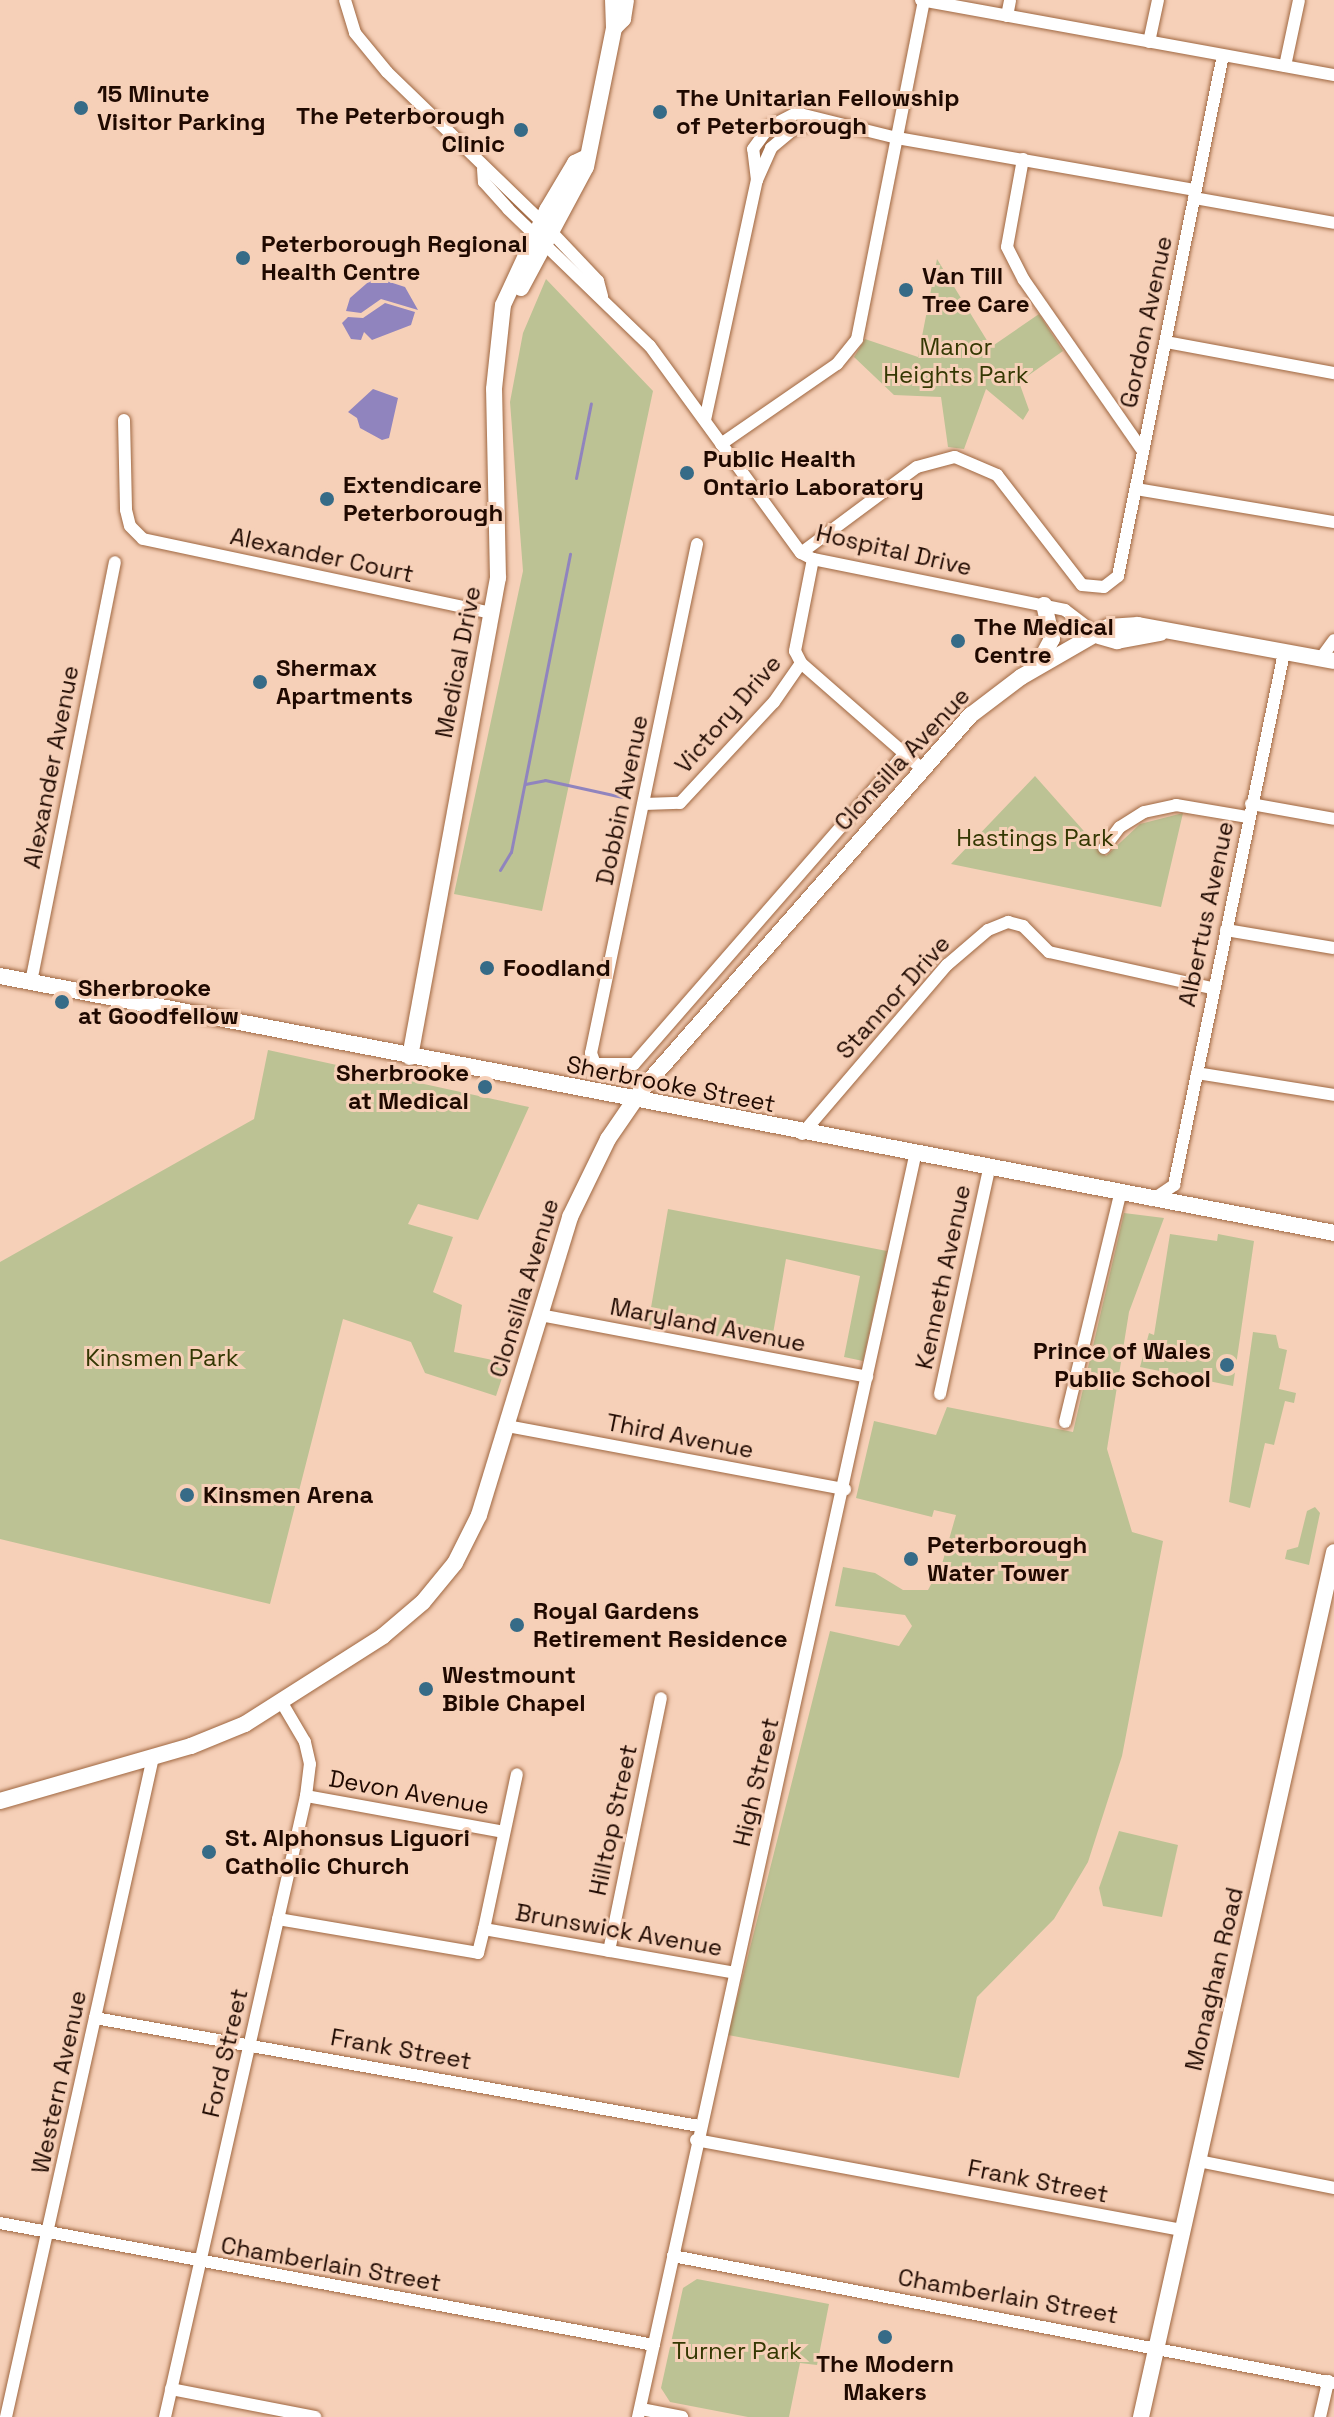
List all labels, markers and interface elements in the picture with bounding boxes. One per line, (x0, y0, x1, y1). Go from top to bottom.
place label: 15 Minute Visitor Parking (97, 80, 266, 136)
place label: The Unitarian Fellowship of Peterborough (676, 84, 959, 140)
marker: 15 Minute Visitor Parking (72, 99, 90, 117)
place label: The Peterborough Clinic (296, 102, 505, 158)
marker: The Unitarian Fellowship of Peterborough (651, 103, 669, 121)
marker: The Peterborough Clinic (512, 121, 530, 139)
place label: Peterborough Regional Health Centre (261, 230, 528, 286)
street label: Gordon Avenue (1114, 233, 1178, 411)
marker: Peterborough Regional Health Centre (232, 247, 254, 269)
place label: Van Till Tree Care (922, 262, 1030, 318)
marker: Van Till Tree Care (897, 281, 915, 299)
park label: Manor Heights Park (883, 333, 1029, 389)
place label: Public Health Ontario Laboratory (703, 445, 924, 501)
marker: Public Health Ontario Laboratory (678, 464, 696, 482)
place label: Extendicare Peterborough (343, 471, 503, 527)
marker: Extendicare Peterborough (318, 490, 336, 508)
street label: Hospital Drive (813, 518, 975, 582)
street label: Alexander Court (228, 521, 416, 589)
street label: Medical Drive (429, 584, 487, 740)
place label: The Medical Centre (974, 613, 1114, 669)
marker: The Medical Centre (949, 632, 967, 650)
street label: Victory Drive (669, 649, 787, 779)
place label: Shermax Apartments (276, 654, 413, 710)
street label: Alexander Avenue (17, 663, 85, 871)
marker: Shermax Apartments (251, 673, 269, 691)
street label: Clonsilla Avenue (828, 681, 976, 837)
street label: Dobbin Avenue (590, 712, 654, 888)
street label: Albertus Avenue (1172, 819, 1240, 1009)
park label: Hastings Park (956, 824, 1114, 852)
street label: Stannor Drive (830, 929, 956, 1065)
place label: Foodland (503, 954, 611, 982)
marker: Foodland (478, 959, 496, 977)
place label: Sherbrooke at Goodfellow (78, 974, 239, 1030)
marker: Sherbrooke at Goodfellow (53, 993, 71, 1011)
street label: Sherbrooke Street (564, 1050, 778, 1118)
place label: Sherbrooke at Medical (336, 1059, 469, 1115)
marker: Sherbrooke at Medical (476, 1078, 494, 1096)
street label: Kenneth Avenue (909, 1182, 977, 1372)
street label: Clonsilla Avenue (483, 1195, 565, 1381)
street label: Maryland Avenue (608, 1292, 808, 1358)
place label: Prince of Wales Public School (1033, 1337, 1211, 1393)
park label: Kinsmen Park (85, 1344, 239, 1372)
marker: Prince of Wales Public School (1218, 1356, 1236, 1374)
street label: Third Avenue (604, 1408, 756, 1464)
place label: Kinsmen Arena (203, 1481, 374, 1509)
marker: Kinsmen Arena (178, 1486, 196, 1504)
place label: Peterborough Water Tower (927, 1531, 1087, 1587)
marker: Peterborough Water Tower (902, 1550, 920, 1568)
place label: Royal Gardens Retirement Residence (533, 1597, 788, 1653)
marker: Royal Gardens Retirement Residence (508, 1616, 526, 1634)
place label: Westmount Bible Chapel (442, 1661, 586, 1717)
marker: Westmount Bible Chapel (417, 1680, 435, 1698)
street label: High Street (727, 1715, 785, 1849)
street label: Hilltop Street (583, 1742, 643, 1898)
street label: Devon Avenue (326, 1764, 492, 1820)
place label: St. Alphonsus Liguori Catholic Church (225, 1824, 471, 1880)
marker: St. Alphonsus Liguori Catholic Church (200, 1843, 218, 1861)
street label: Monaghan Road (1179, 1884, 1249, 2074)
street label: Brunswick Avenue (513, 1898, 725, 1962)
street label: Ford Street (196, 1986, 254, 2120)
street label: Western Avenue (26, 1988, 92, 2176)
street label: Frank Street (328, 2022, 474, 2076)
street label: Frank Street (965, 2153, 1111, 2209)
street label: Chamberlain Street (219, 2230, 443, 2298)
street label: Chamberlain Street (896, 2262, 1120, 2330)
marker: The Modern Makers (876, 2328, 894, 2346)
park label: Turner Park (672, 2337, 802, 2365)
place label: The Modern Makers (816, 2350, 954, 2406)

